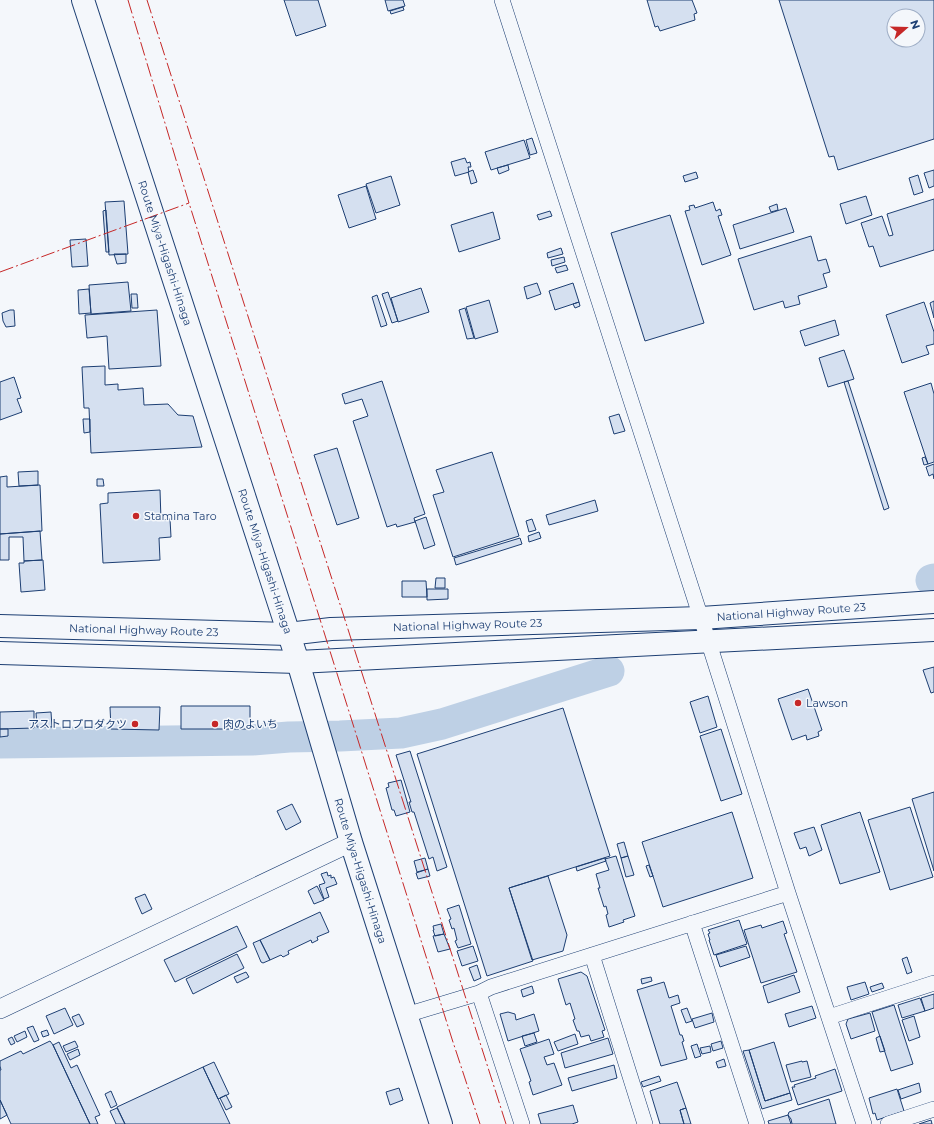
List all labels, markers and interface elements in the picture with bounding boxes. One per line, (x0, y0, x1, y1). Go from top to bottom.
north arrow (886, 8, 926, 48)
text: N (907, 18, 923, 31)
street label: Route Miya-Higashi-Hinaga (135, 179, 195, 327)
street label: Route Miya-Higashi-Hinaga (235, 487, 295, 636)
place label: Stamina Taro (144, 509, 217, 523)
marker: Stamina Taro (131, 511, 141, 521)
street label: National Highway Route 23 (716, 600, 866, 624)
street label: National Highway Route 23 (393, 616, 542, 634)
street label: National Highway Route 23 (69, 621, 219, 639)
place label: Lawson (806, 696, 848, 710)
marker: Lawson (793, 698, 803, 708)
place label: アストロプロダクツ (28, 717, 127, 731)
place label: 肉のよいち (223, 717, 278, 731)
marker: アストロプロダクツ (130, 719, 140, 729)
marker: 肉のよいち (210, 719, 220, 729)
street label: Route Miya-Higashi-Hinaga (331, 796, 390, 945)

